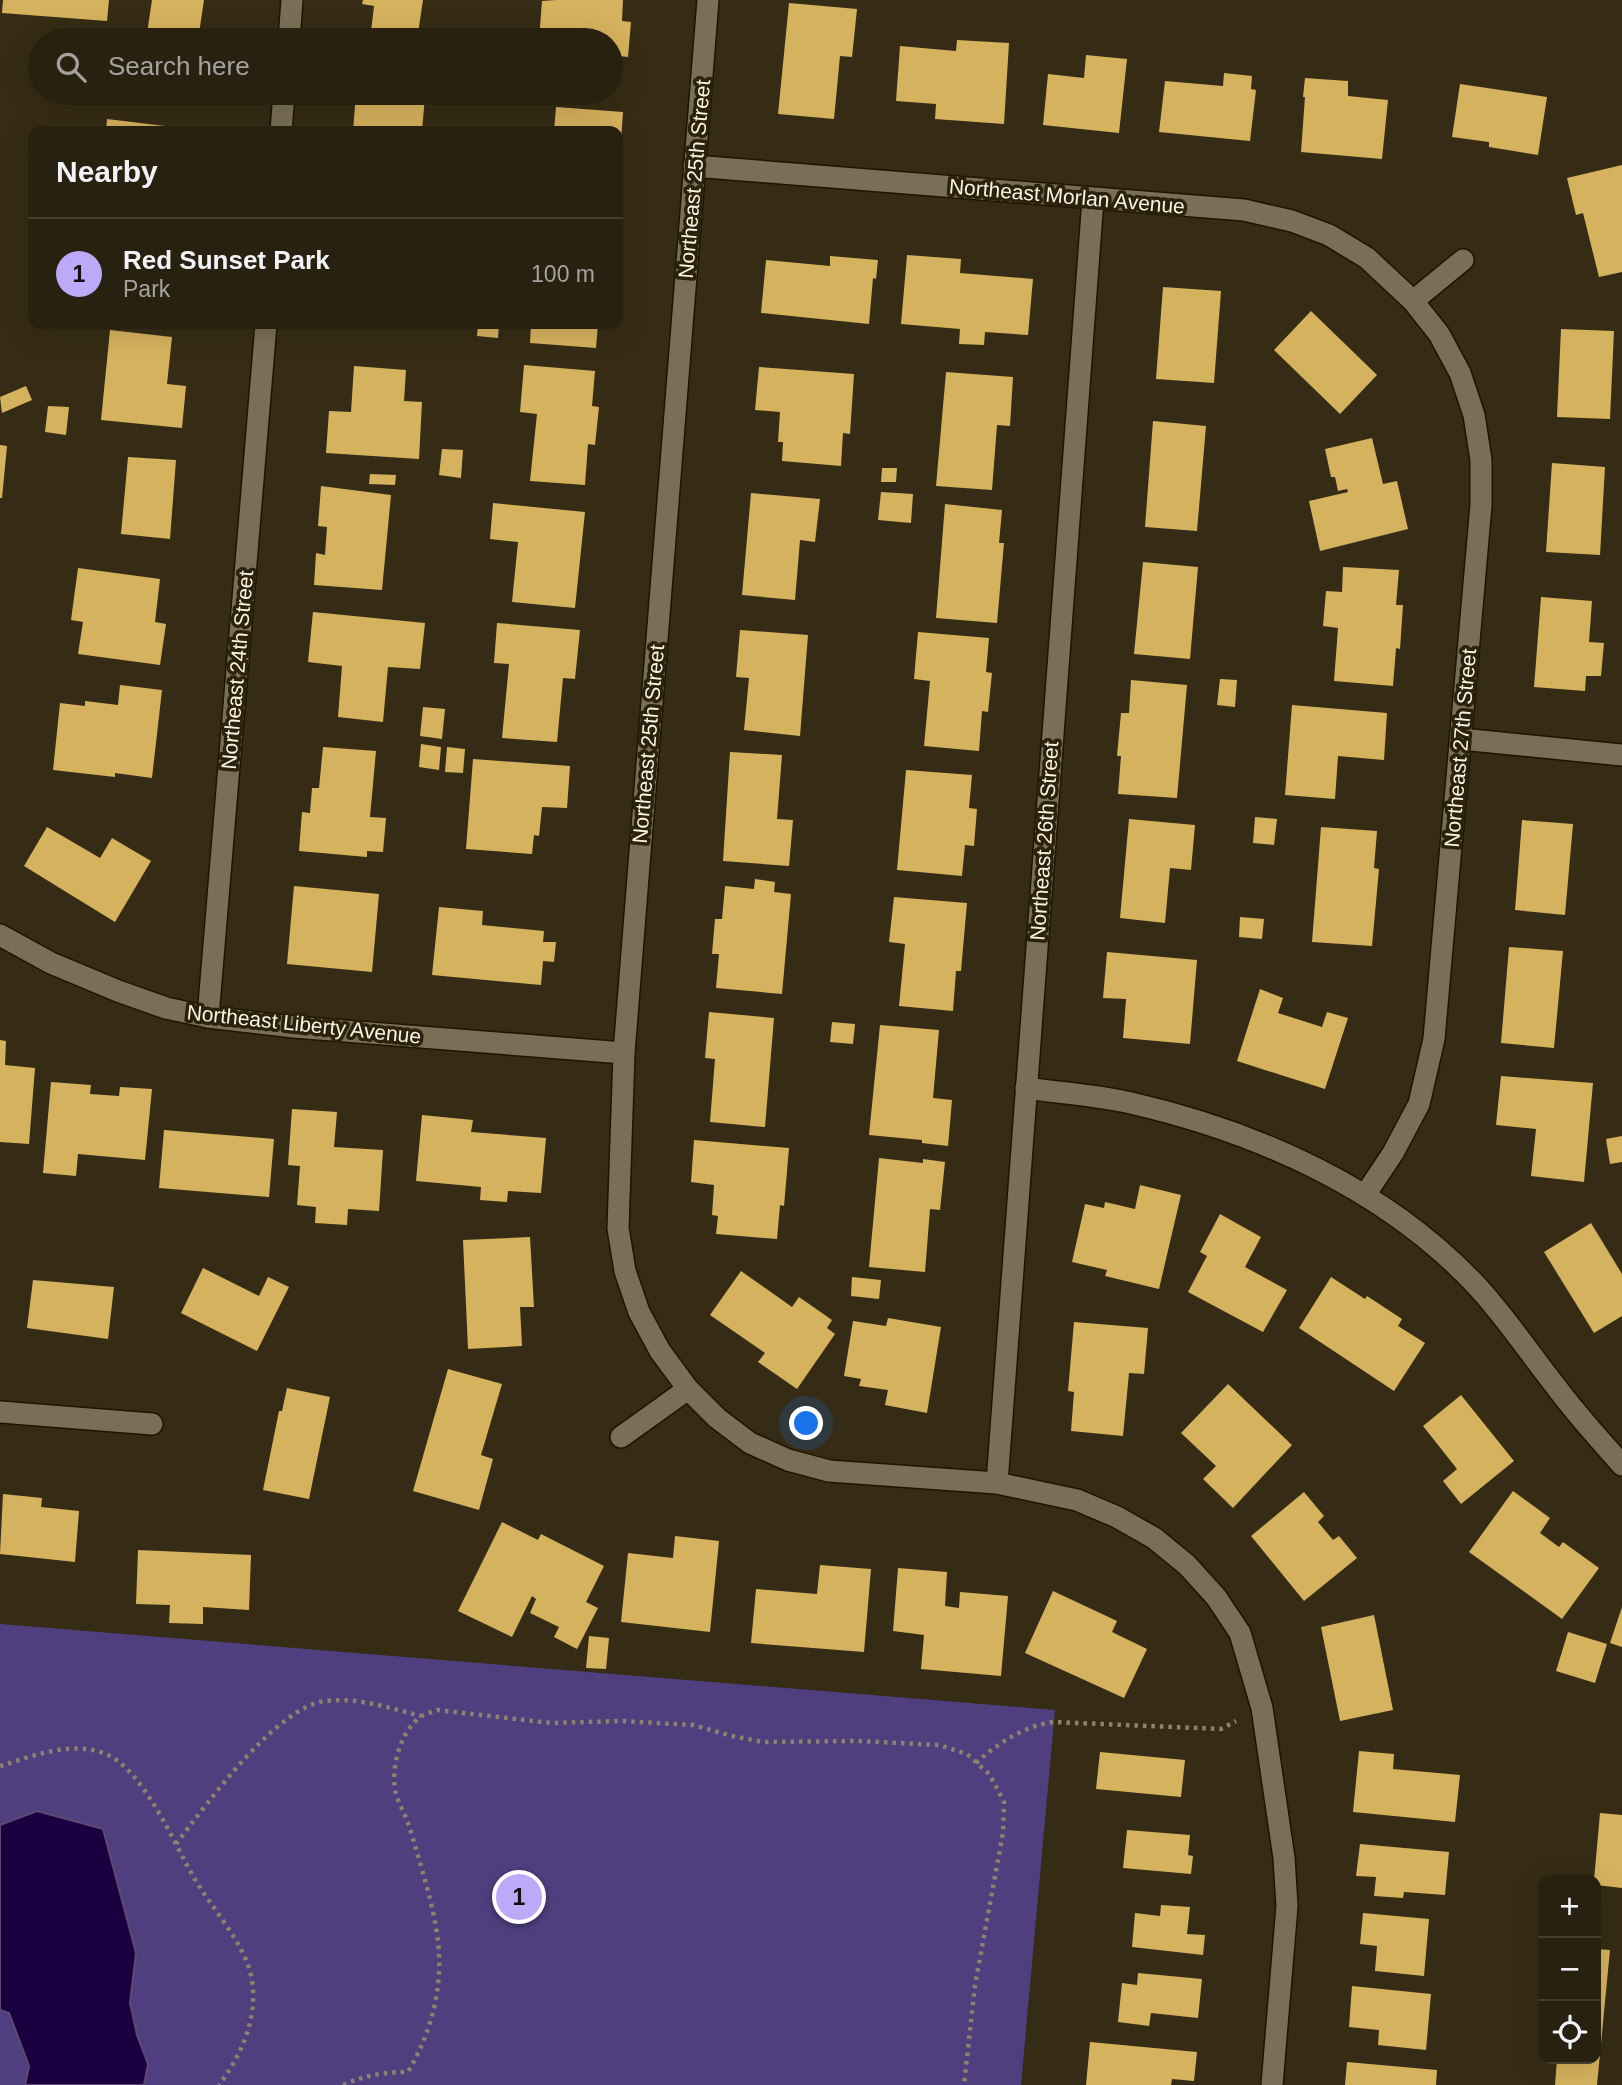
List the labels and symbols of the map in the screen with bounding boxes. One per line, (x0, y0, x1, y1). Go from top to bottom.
street label: Northeast 25th Street (674, 78, 714, 279)
street label: Northeast Morlan Avenue (948, 174, 1186, 218)
street label: Northeast 24th Street (217, 569, 257, 770)
street label: Northeast 25th Street (628, 643, 668, 844)
street label: Northeast 27th Street (1440, 647, 1480, 848)
street label: Northeast 26th Street (1026, 740, 1062, 941)
street label: Northeast Liberty Avenue (186, 1000, 422, 1048)
your location (789, 1406, 823, 1440)
pin: 1 (496, 1871, 542, 1923)

